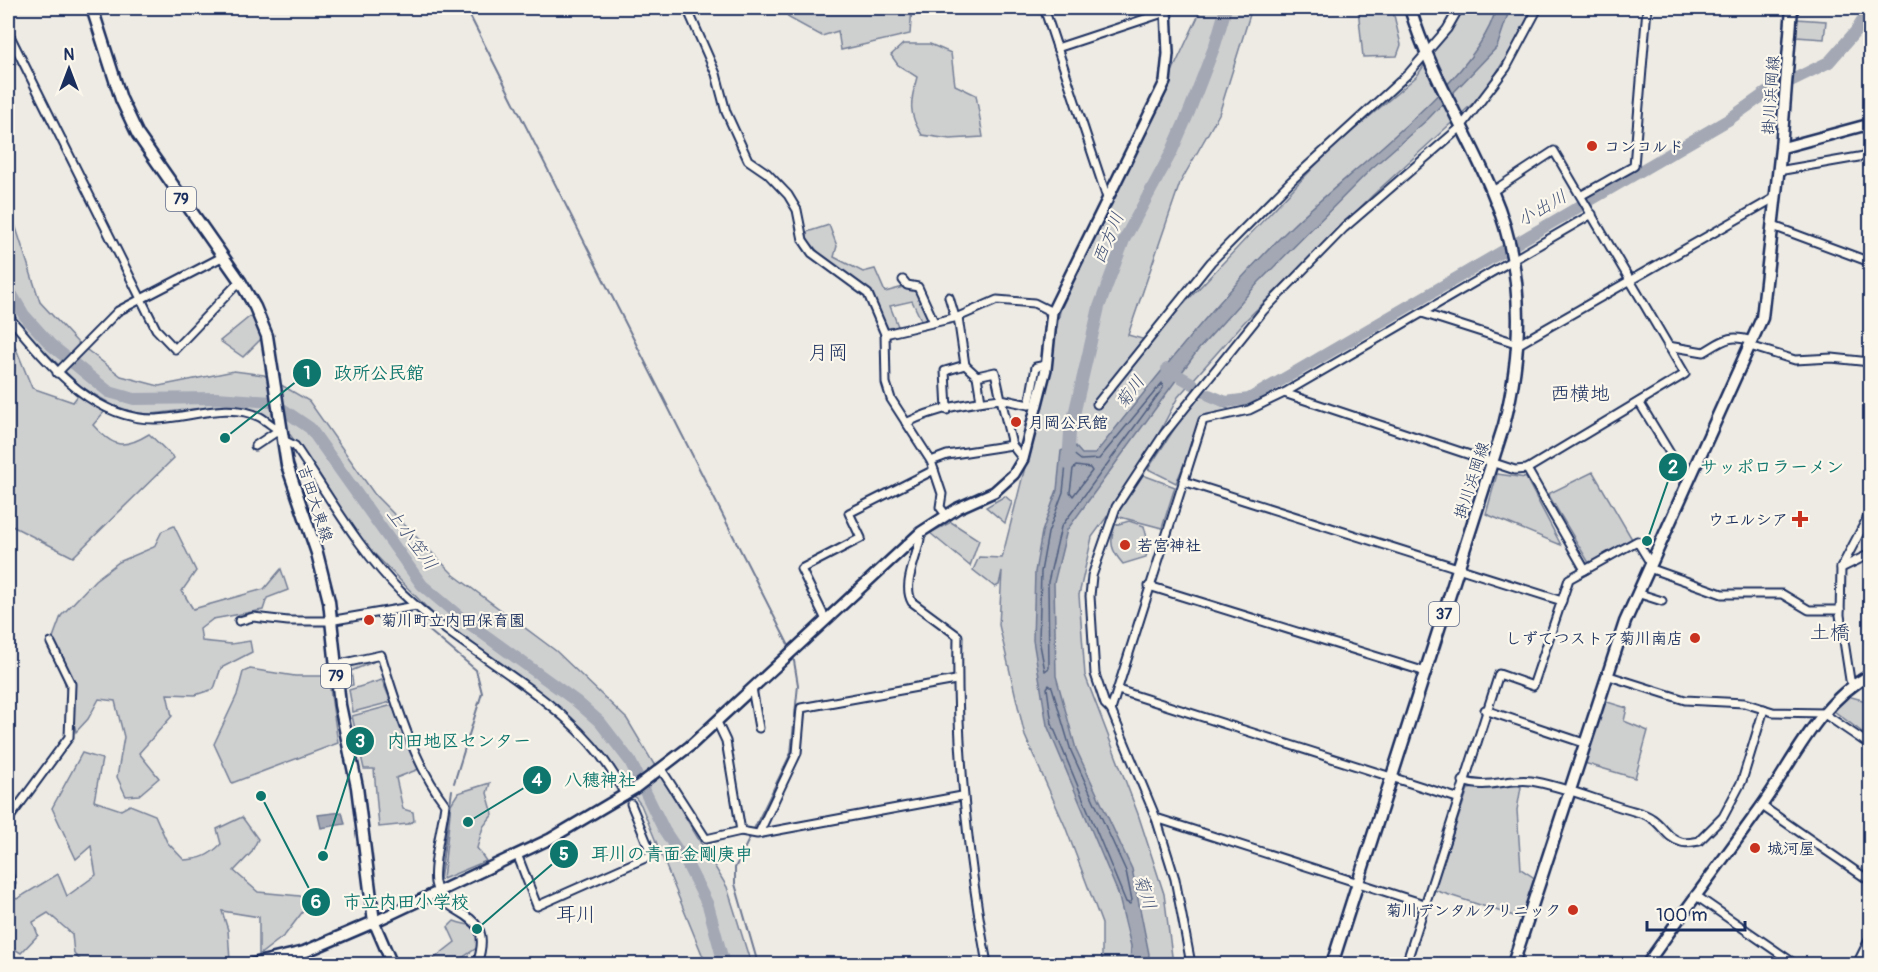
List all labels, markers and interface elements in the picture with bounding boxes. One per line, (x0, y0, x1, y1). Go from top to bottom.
north arrow (39, 39, 99, 99)
text: N (64, 45, 75, 65)
street label: 掛川浜岡線 (1758, 54, 1784, 136)
place label: コンコルド (1604, 137, 1684, 157)
marker: コンコルド (1585, 139, 1599, 153)
water label: 小出川 (1513, 185, 1571, 232)
road number: 79 (166, 187, 196, 211)
water label: 西方川 (1087, 209, 1130, 268)
district label: 月岡 (808, 340, 848, 365)
callout: 政所公民館 (292, 355, 436, 391)
text: 1 (303, 362, 311, 385)
text: 政所公民館 (334, 362, 424, 385)
water label: 菊川 (1111, 371, 1150, 414)
district label: 西横地 (1550, 381, 1610, 406)
place label: 月岡公民館 (1028, 413, 1108, 433)
marker: 月岡公民館 (1009, 415, 1023, 429)
street label: 掛川浜岡線 (1450, 439, 1494, 521)
callout: サッポロラーメン (1658, 449, 1856, 485)
text: 2 (1668, 456, 1678, 479)
text: サッポロラーメン (1700, 456, 1844, 479)
street label: 吉田大東線 (293, 462, 337, 544)
water label: 上小笠川 (381, 503, 442, 575)
place label: ウエルシア (1708, 510, 1788, 530)
marker: ウエルシア (1793, 512, 1807, 526)
place label: 若宮神社 (1137, 536, 1201, 556)
marker: 若宮神社 (1118, 538, 1132, 552)
road number: 37 (1429, 602, 1459, 626)
place label: 菊川町立内田保育園 (381, 611, 525, 631)
marker: 菊川町立内田保育園 (362, 613, 376, 627)
district label: 土橋 (1810, 620, 1850, 645)
place label: しずてつストア菊川南店 (1506, 629, 1683, 649)
marker: しずてつストア菊川南店 (1688, 631, 1702, 645)
road number: 79 (321, 664, 351, 688)
callout: 内田地区センター (345, 723, 543, 759)
text: 3 (355, 730, 365, 753)
text: 内田地区センター (387, 730, 531, 753)
callout: 八穂神社 (522, 762, 648, 798)
text: 4 (532, 769, 543, 792)
text: 八穂神社 (564, 769, 636, 792)
callout: 耳川の青面金剛庚申 (549, 836, 765, 872)
place label: 城河屋 (1767, 839, 1815, 859)
marker: 城河屋 (1748, 841, 1762, 855)
text: 5 (559, 843, 569, 866)
text: 耳川の青面金剛庚申 (591, 843, 753, 866)
water label: 菊川 (1128, 871, 1161, 913)
callout: 市立内田小学校 (301, 884, 481, 920)
text: 6 (311, 891, 321, 914)
text: 市立内田小学校 (343, 891, 469, 914)
scale bar (1647, 894, 1744, 932)
place label: 菊川デンタルクリニック (1386, 901, 1561, 921)
district label: 耳川 (556, 902, 596, 927)
marker: 菊川デンタルクリニック (1566, 903, 1580, 917)
text: 100 m (1656, 904, 1708, 927)

